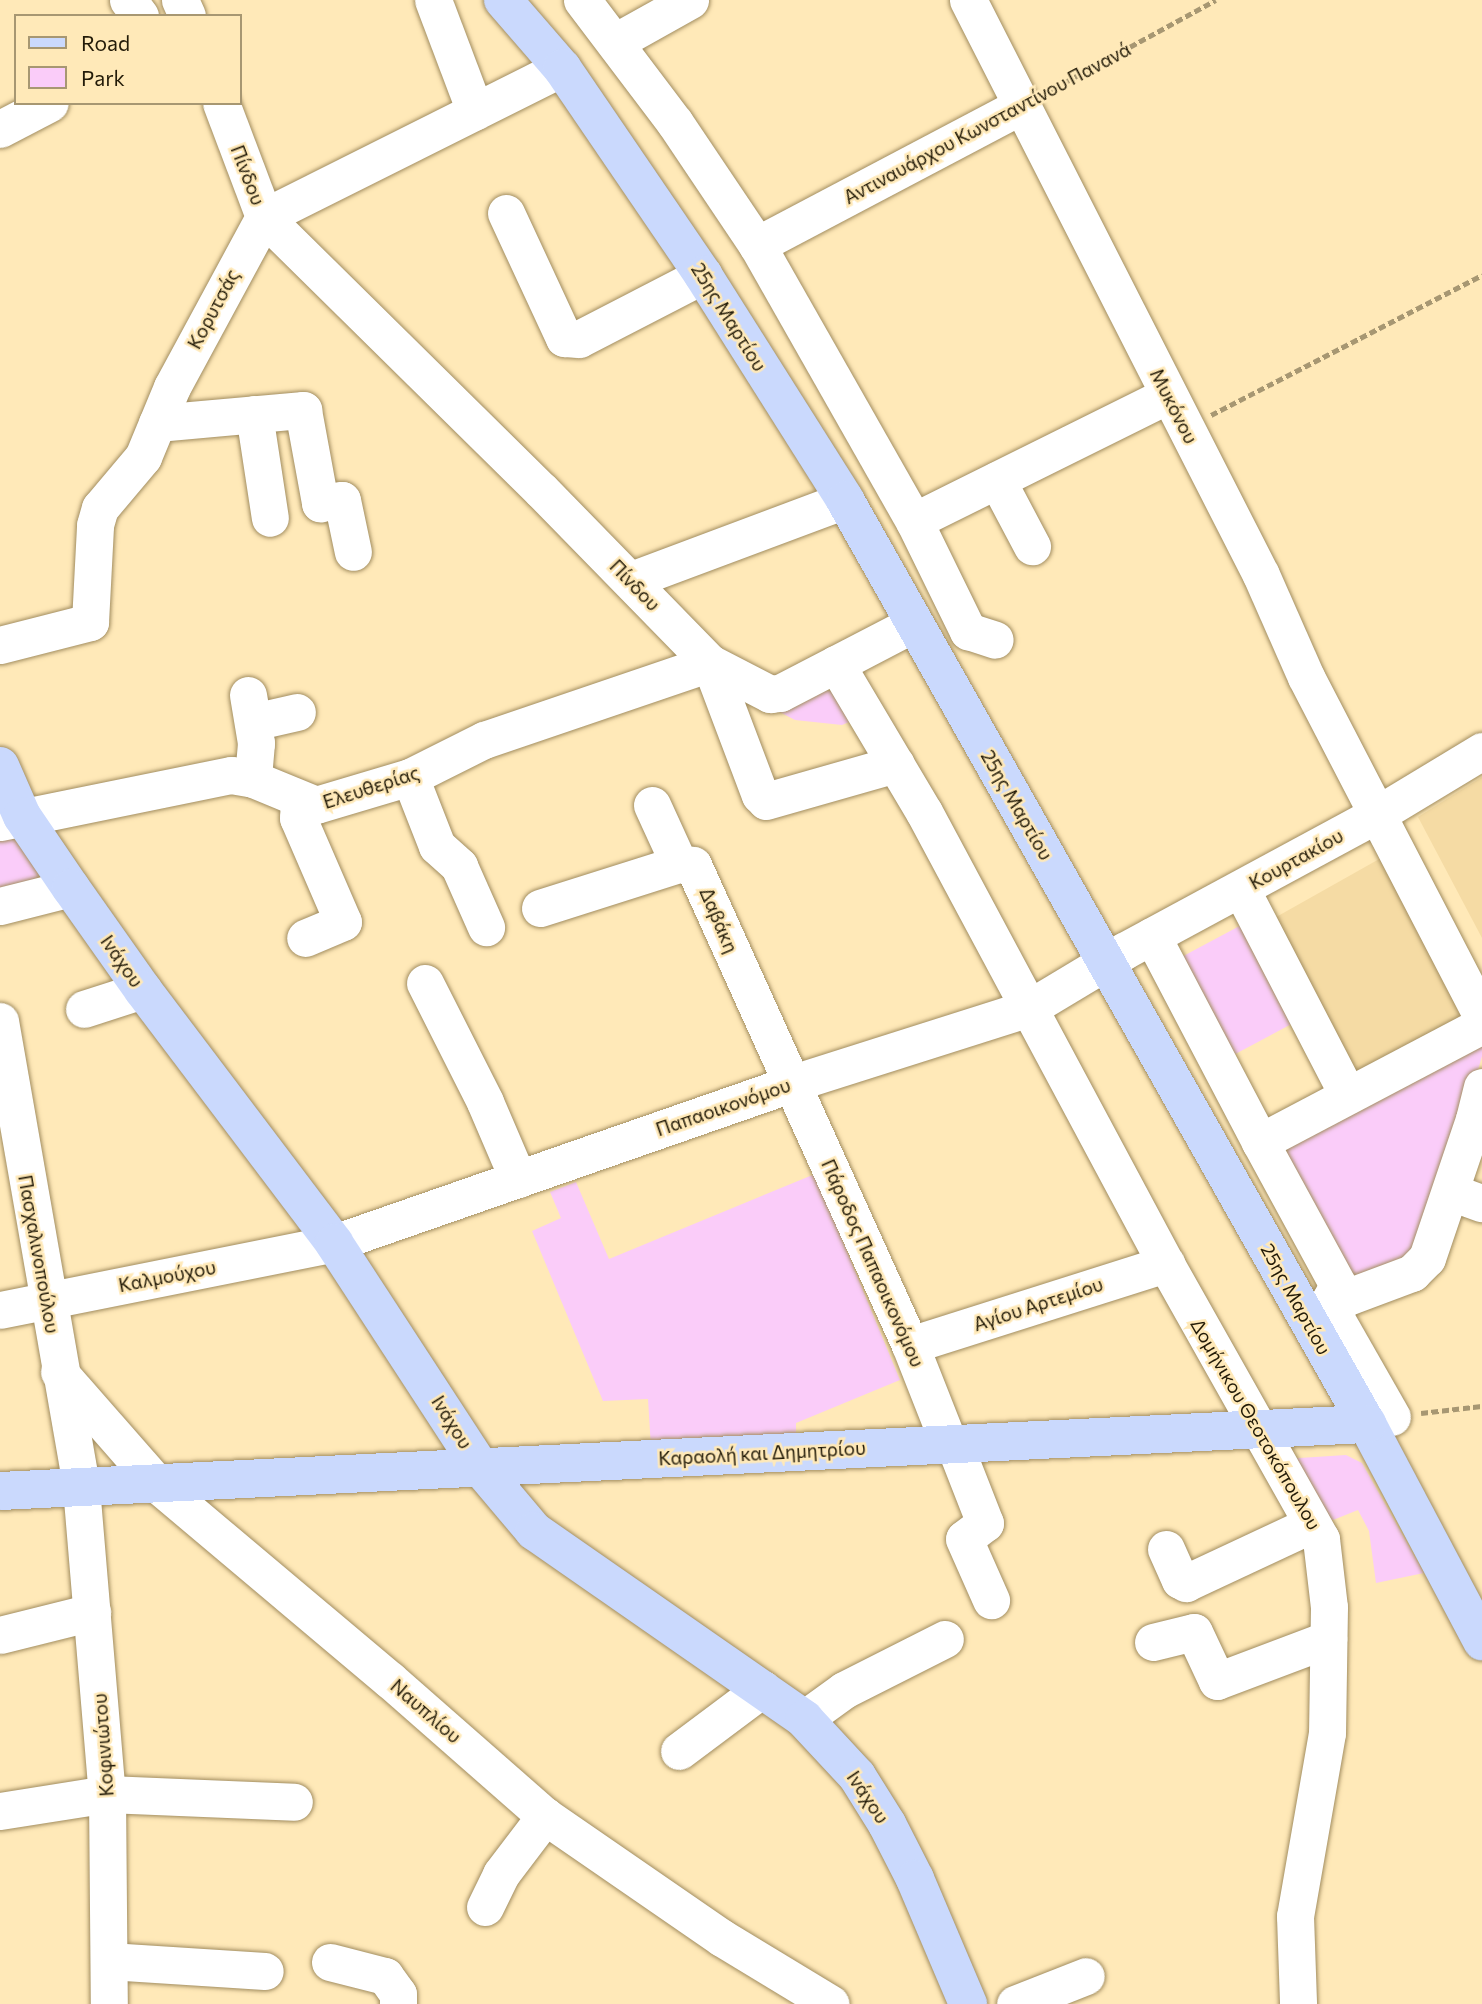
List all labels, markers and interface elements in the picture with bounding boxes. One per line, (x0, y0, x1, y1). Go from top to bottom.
legend (14, 14, 242, 105)
text: Road (81, 30, 130, 55)
street label: Αντιναυάρχου Κωνσταντίνου Πανανά (840, 37, 1134, 209)
text: Park (81, 65, 125, 90)
street label: Πίνδου (226, 142, 270, 208)
street label: 25ης Μαρτίου (687, 259, 771, 375)
street label: Κορυτσάς (182, 265, 244, 353)
street label: Μυκόνου (1145, 365, 1203, 447)
street label: Πίνδου (605, 555, 665, 615)
street label: 25ης Μαρτίου (976, 746, 1058, 864)
street label: Ελευθερίας (320, 761, 422, 813)
street label: Κουρτακίου (1245, 824, 1347, 894)
street label: Δαβάκη (695, 884, 743, 956)
street label: Ινάχου (96, 931, 148, 991)
street label: Παπαοικονόμου (653, 1073, 793, 1141)
street label: Πάροδος Παπαοικονόμου (817, 1156, 929, 1370)
street label: Πασχαλινοπούλου (14, 1173, 64, 1335)
street label: 25ης Μαρτίου (1256, 1240, 1336, 1358)
street label: Καλμούχου (116, 1255, 218, 1297)
street label: Αγίου Αρτεμίου (970, 1272, 1106, 1336)
street label: Δομήνικου Θεοτοκόπουλου (1186, 1314, 1326, 1534)
street label: Ινάχου (427, 1391, 477, 1453)
street label: Καραολή και Δημητρίου (658, 1436, 866, 1470)
street label: Ναυπλίου (386, 1674, 466, 1748)
street label: Κοφινιώτου (88, 1693, 118, 1797)
street label: Ινάχου (842, 1766, 894, 1828)

